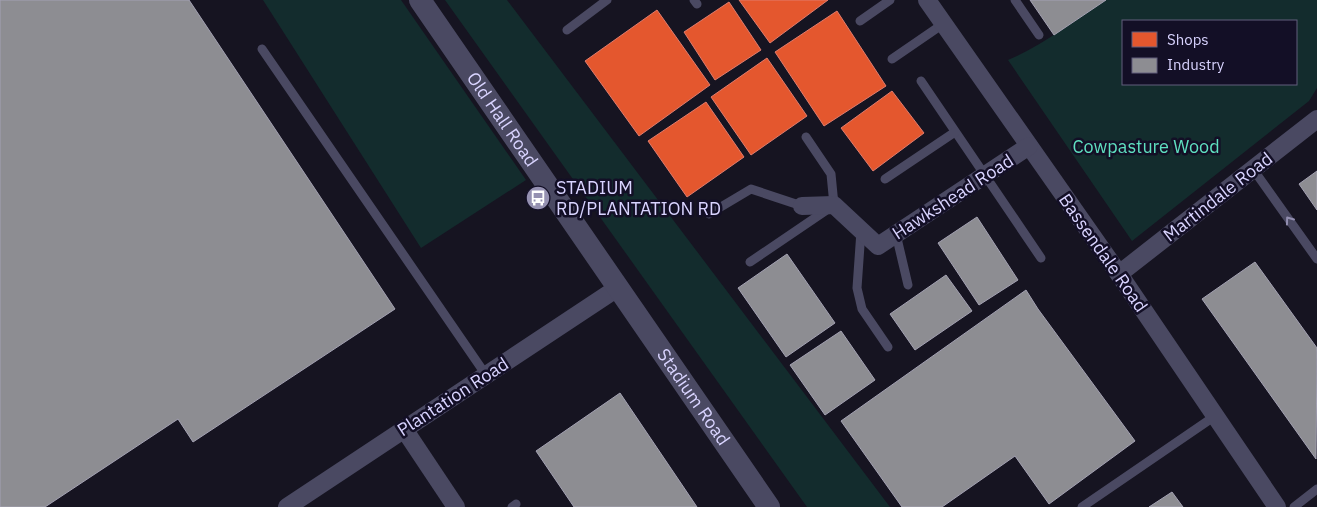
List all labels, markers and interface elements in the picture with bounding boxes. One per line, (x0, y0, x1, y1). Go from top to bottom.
legend (1122, 20, 1297, 85)
text: Shops (1167, 30, 1209, 49)
text: Industry (1167, 55, 1225, 74)
street label: Old Hall Road (462, 67, 543, 171)
park label: Cowpasture Wood (1072, 135, 1220, 158)
street label: Martindale Road (1158, 147, 1277, 246)
street label: Hawkshead Road (888, 149, 1018, 244)
place label: STADIUM RD/PLANTATION RD (556, 176, 721, 220)
bus stop icon: STADIUM RD/PLANTATION RD (525, 185, 551, 211)
street label: Bassendale Road (1054, 189, 1153, 316)
one-way arrow (1286, 216, 1295, 225)
street label: Stadium Road (652, 344, 735, 450)
street label: Plantation Road (393, 352, 513, 441)

